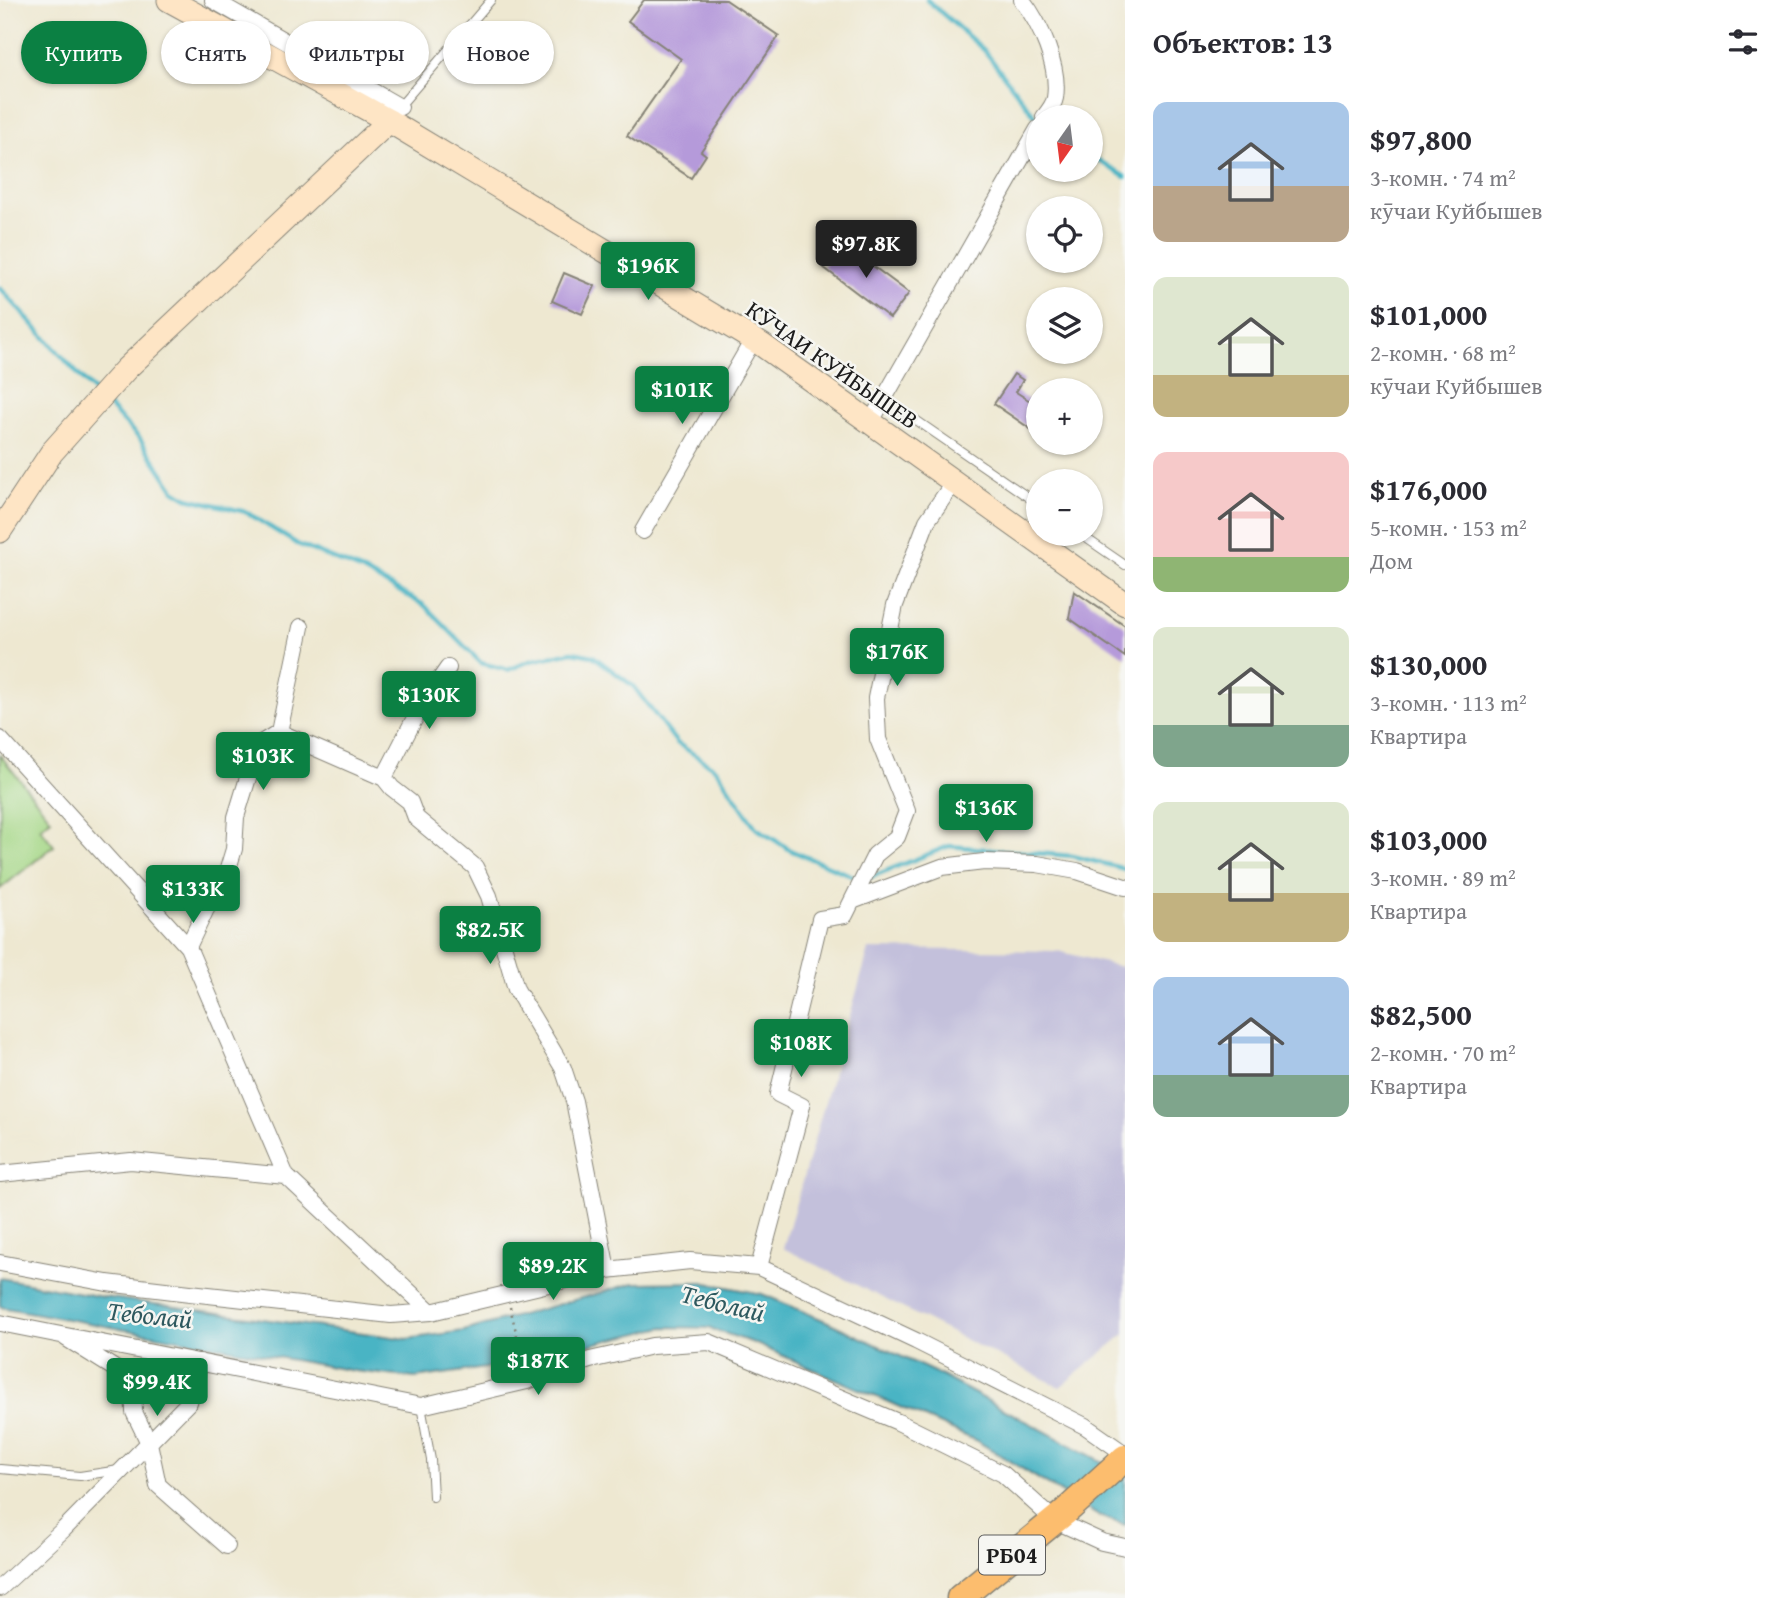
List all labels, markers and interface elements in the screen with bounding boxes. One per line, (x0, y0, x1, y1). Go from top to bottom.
text: Объектов: 13 (1153, 20, 1333, 64)
chip: Купить (21, 21, 147, 84)
chip: Снять (161, 21, 271, 84)
chip: Фильтры (285, 21, 429, 84)
chip: Новое (443, 21, 554, 84)
icon: filters (1724, 23, 1762, 61)
north arrow (1026, 105, 1102, 182)
map controls (1026, 105, 1103, 546)
text: $97,800 (1370, 117, 1472, 161)
icon: home (1209, 130, 1293, 214)
text: 3-комн. · 74 m² (1370, 161, 1516, 194)
text: кӯчаи Куйбышев (1370, 194, 1543, 227)
button: locate (1026, 196, 1103, 273)
pin: $97.8K (809, 220, 923, 280)
text: $97.8K (832, 226, 900, 259)
pin: $196K (599, 243, 697, 302)
text: $196K (617, 248, 679, 281)
button: layers (1026, 287, 1103, 364)
street label: КӮЧАИ КУЙБЫШЕВ (739, 292, 926, 437)
text: $101,000 (1370, 292, 1487, 336)
icon: home (1209, 305, 1293, 389)
text: 2-комн. · 68 m² (1370, 336, 1516, 369)
pin: $101K (633, 366, 731, 426)
text: кӯчаи Куйбышев (1370, 369, 1543, 402)
text: $101K (651, 372, 713, 405)
button: + (1026, 378, 1103, 455)
text: $176,000 (1370, 467, 1487, 511)
button: − (1026, 469, 1103, 546)
icon: home (1209, 480, 1293, 564)
text: 5-комн. · 153 m² (1370, 511, 1527, 544)
text: Дом (1370, 544, 1413, 577)
pin: $176K (848, 628, 946, 688)
text: $176K (866, 634, 928, 667)
text: $130,000 (1370, 642, 1487, 686)
icon: home (1209, 655, 1293, 739)
pin: $130K (380, 672, 478, 731)
text: $130K (398, 677, 460, 710)
text: 3-комн. · 113 m² (1370, 686, 1527, 719)
text: Квартира (1370, 719, 1467, 752)
pin: $103K (214, 732, 312, 792)
text: $103K (232, 738, 294, 771)
pin: $136K (937, 784, 1035, 844)
text: $136K (955, 790, 1017, 823)
text: $103,000 (1370, 817, 1487, 861)
icon: home (1209, 830, 1293, 914)
text: 3-комн. · 89 m² (1370, 861, 1516, 894)
pin: $133K (144, 866, 242, 925)
text: $133K (162, 871, 224, 904)
text: Квартира (1370, 894, 1467, 927)
pin: $82.5K (433, 906, 547, 966)
text: $82.5K (456, 912, 524, 945)
text: $82,500 (1370, 992, 1472, 1036)
icon: home (1209, 1005, 1293, 1089)
pin: $108K (752, 1020, 850, 1079)
text: $108K (770, 1025, 832, 1058)
text: 2-комн. · 70 m² (1370, 1036, 1516, 1069)
text: Квартира (1370, 1069, 1467, 1102)
pin: $89.2K (496, 1242, 610, 1302)
text: $89.2K (519, 1248, 587, 1281)
water label: Теболай (677, 1273, 769, 1332)
water label: Теболай (106, 1291, 194, 1338)
pin: $187K (489, 1338, 587, 1397)
text: $187K (507, 1343, 569, 1376)
pin: $99.4K (100, 1358, 214, 1418)
text: $99.4K (123, 1364, 191, 1397)
road number: РБ04 (979, 1536, 1045, 1574)

